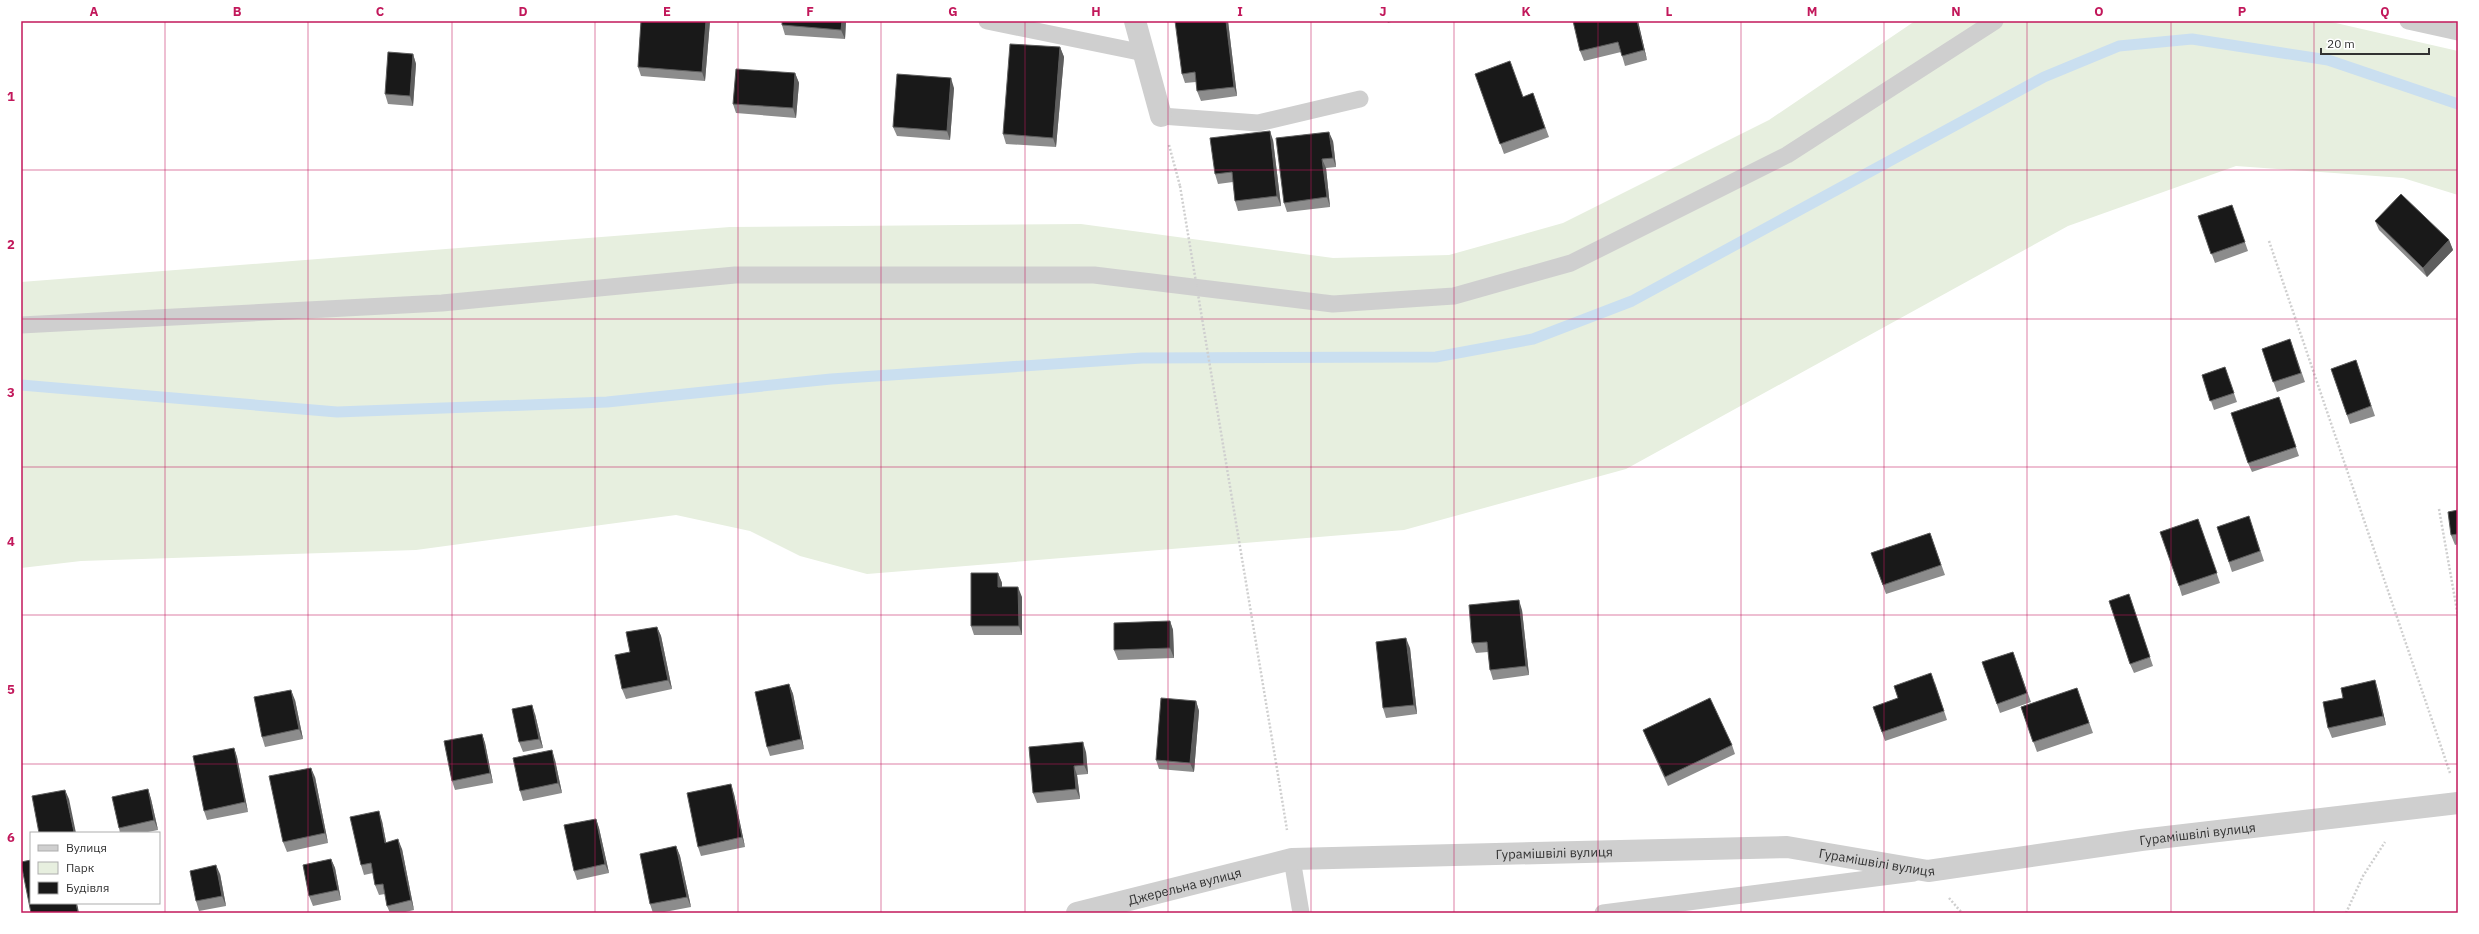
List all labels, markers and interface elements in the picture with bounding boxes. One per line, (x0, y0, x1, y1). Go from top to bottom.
text: A (90, 3, 99, 20)
text: B (233, 3, 242, 20)
text: C (376, 3, 385, 20)
text: D (518, 3, 528, 20)
text: E (663, 3, 671, 20)
text: F (806, 3, 814, 20)
text: G (948, 3, 958, 20)
text: H (1091, 3, 1101, 20)
text: I (1237, 3, 1243, 20)
text: J (1379, 3, 1387, 20)
text: K (1521, 3, 1531, 20)
text: L (1666, 3, 1673, 20)
text: M (1807, 3, 1817, 20)
text: N (1951, 3, 1961, 20)
text: O (2094, 3, 2104, 20)
text: P (2238, 3, 2247, 20)
text: Q (2380, 3, 2390, 20)
scale bar (2321, 30, 2429, 56)
text: 20 m (2327, 36, 2355, 51)
text: 1 (7, 88, 15, 105)
text: 2 (7, 236, 15, 253)
text: 3 (7, 384, 15, 401)
text: 4 (7, 533, 15, 550)
text: 5 (7, 681, 15, 698)
street label: Гурамішвілі вулиця (2138, 819, 2257, 849)
text: 6 (7, 829, 15, 846)
legend (30, 832, 160, 904)
text: Вулиця (66, 840, 107, 855)
street label: Гурамішвілі вулиця (1496, 843, 1613, 863)
street label: Гурамішвілі вулиця (1818, 845, 1936, 880)
text: Парк (66, 860, 95, 875)
street label: Джерельна вулиця (1126, 864, 1243, 909)
text: Будівля (66, 880, 109, 895)

